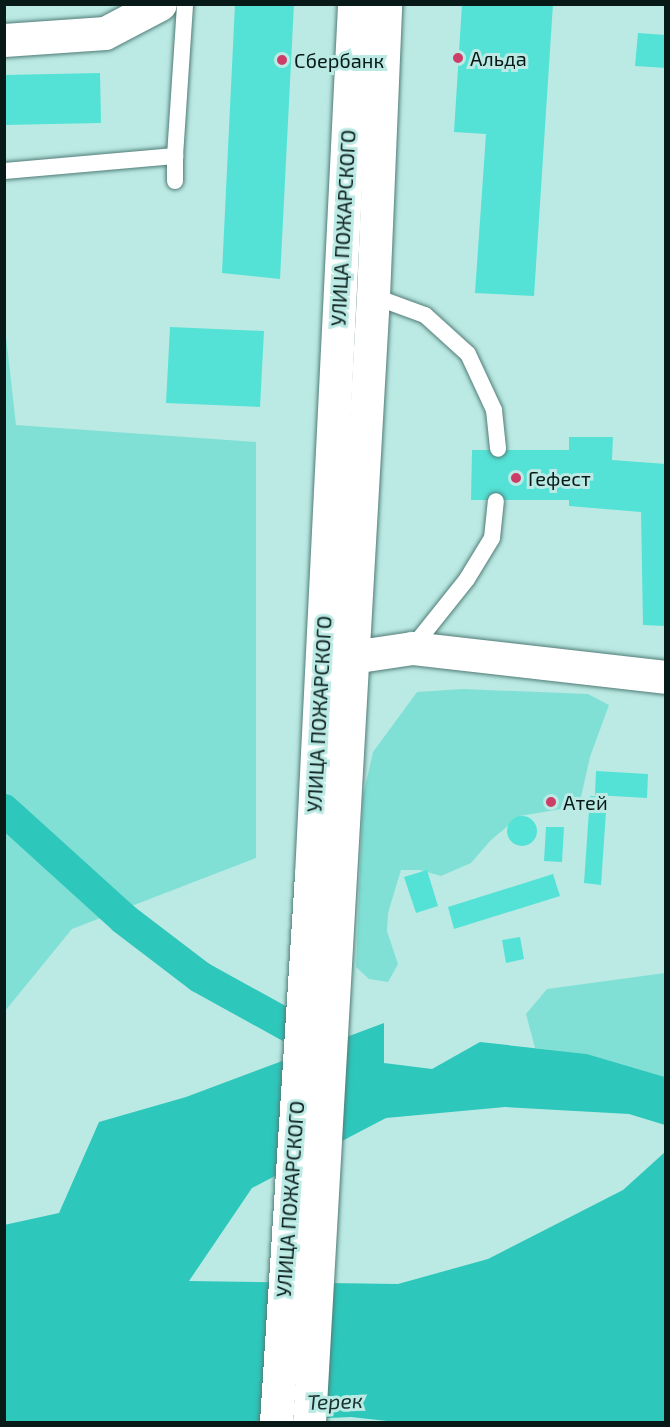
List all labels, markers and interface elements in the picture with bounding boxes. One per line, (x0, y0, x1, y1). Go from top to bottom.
place label: Альда (470, 46, 527, 70)
place label: Сбербанк (294, 48, 384, 72)
marker: Альда (451, 51, 465, 65)
marker: Сбербанк (275, 53, 289, 67)
street label: УЛИЦА ПОЖАРСКОГО (326, 129, 360, 327)
place label: Гефест (528, 466, 591, 490)
marker: Гефест (509, 471, 523, 485)
street label: УЛИЦА ПОЖАРСКОГО (302, 615, 336, 813)
place label: Атей (563, 790, 608, 814)
marker: Атей (544, 795, 558, 809)
street label: УЛИЦА ПОЖАРСКОГО (271, 1100, 309, 1298)
water label: Терек (307, 1387, 363, 1415)

